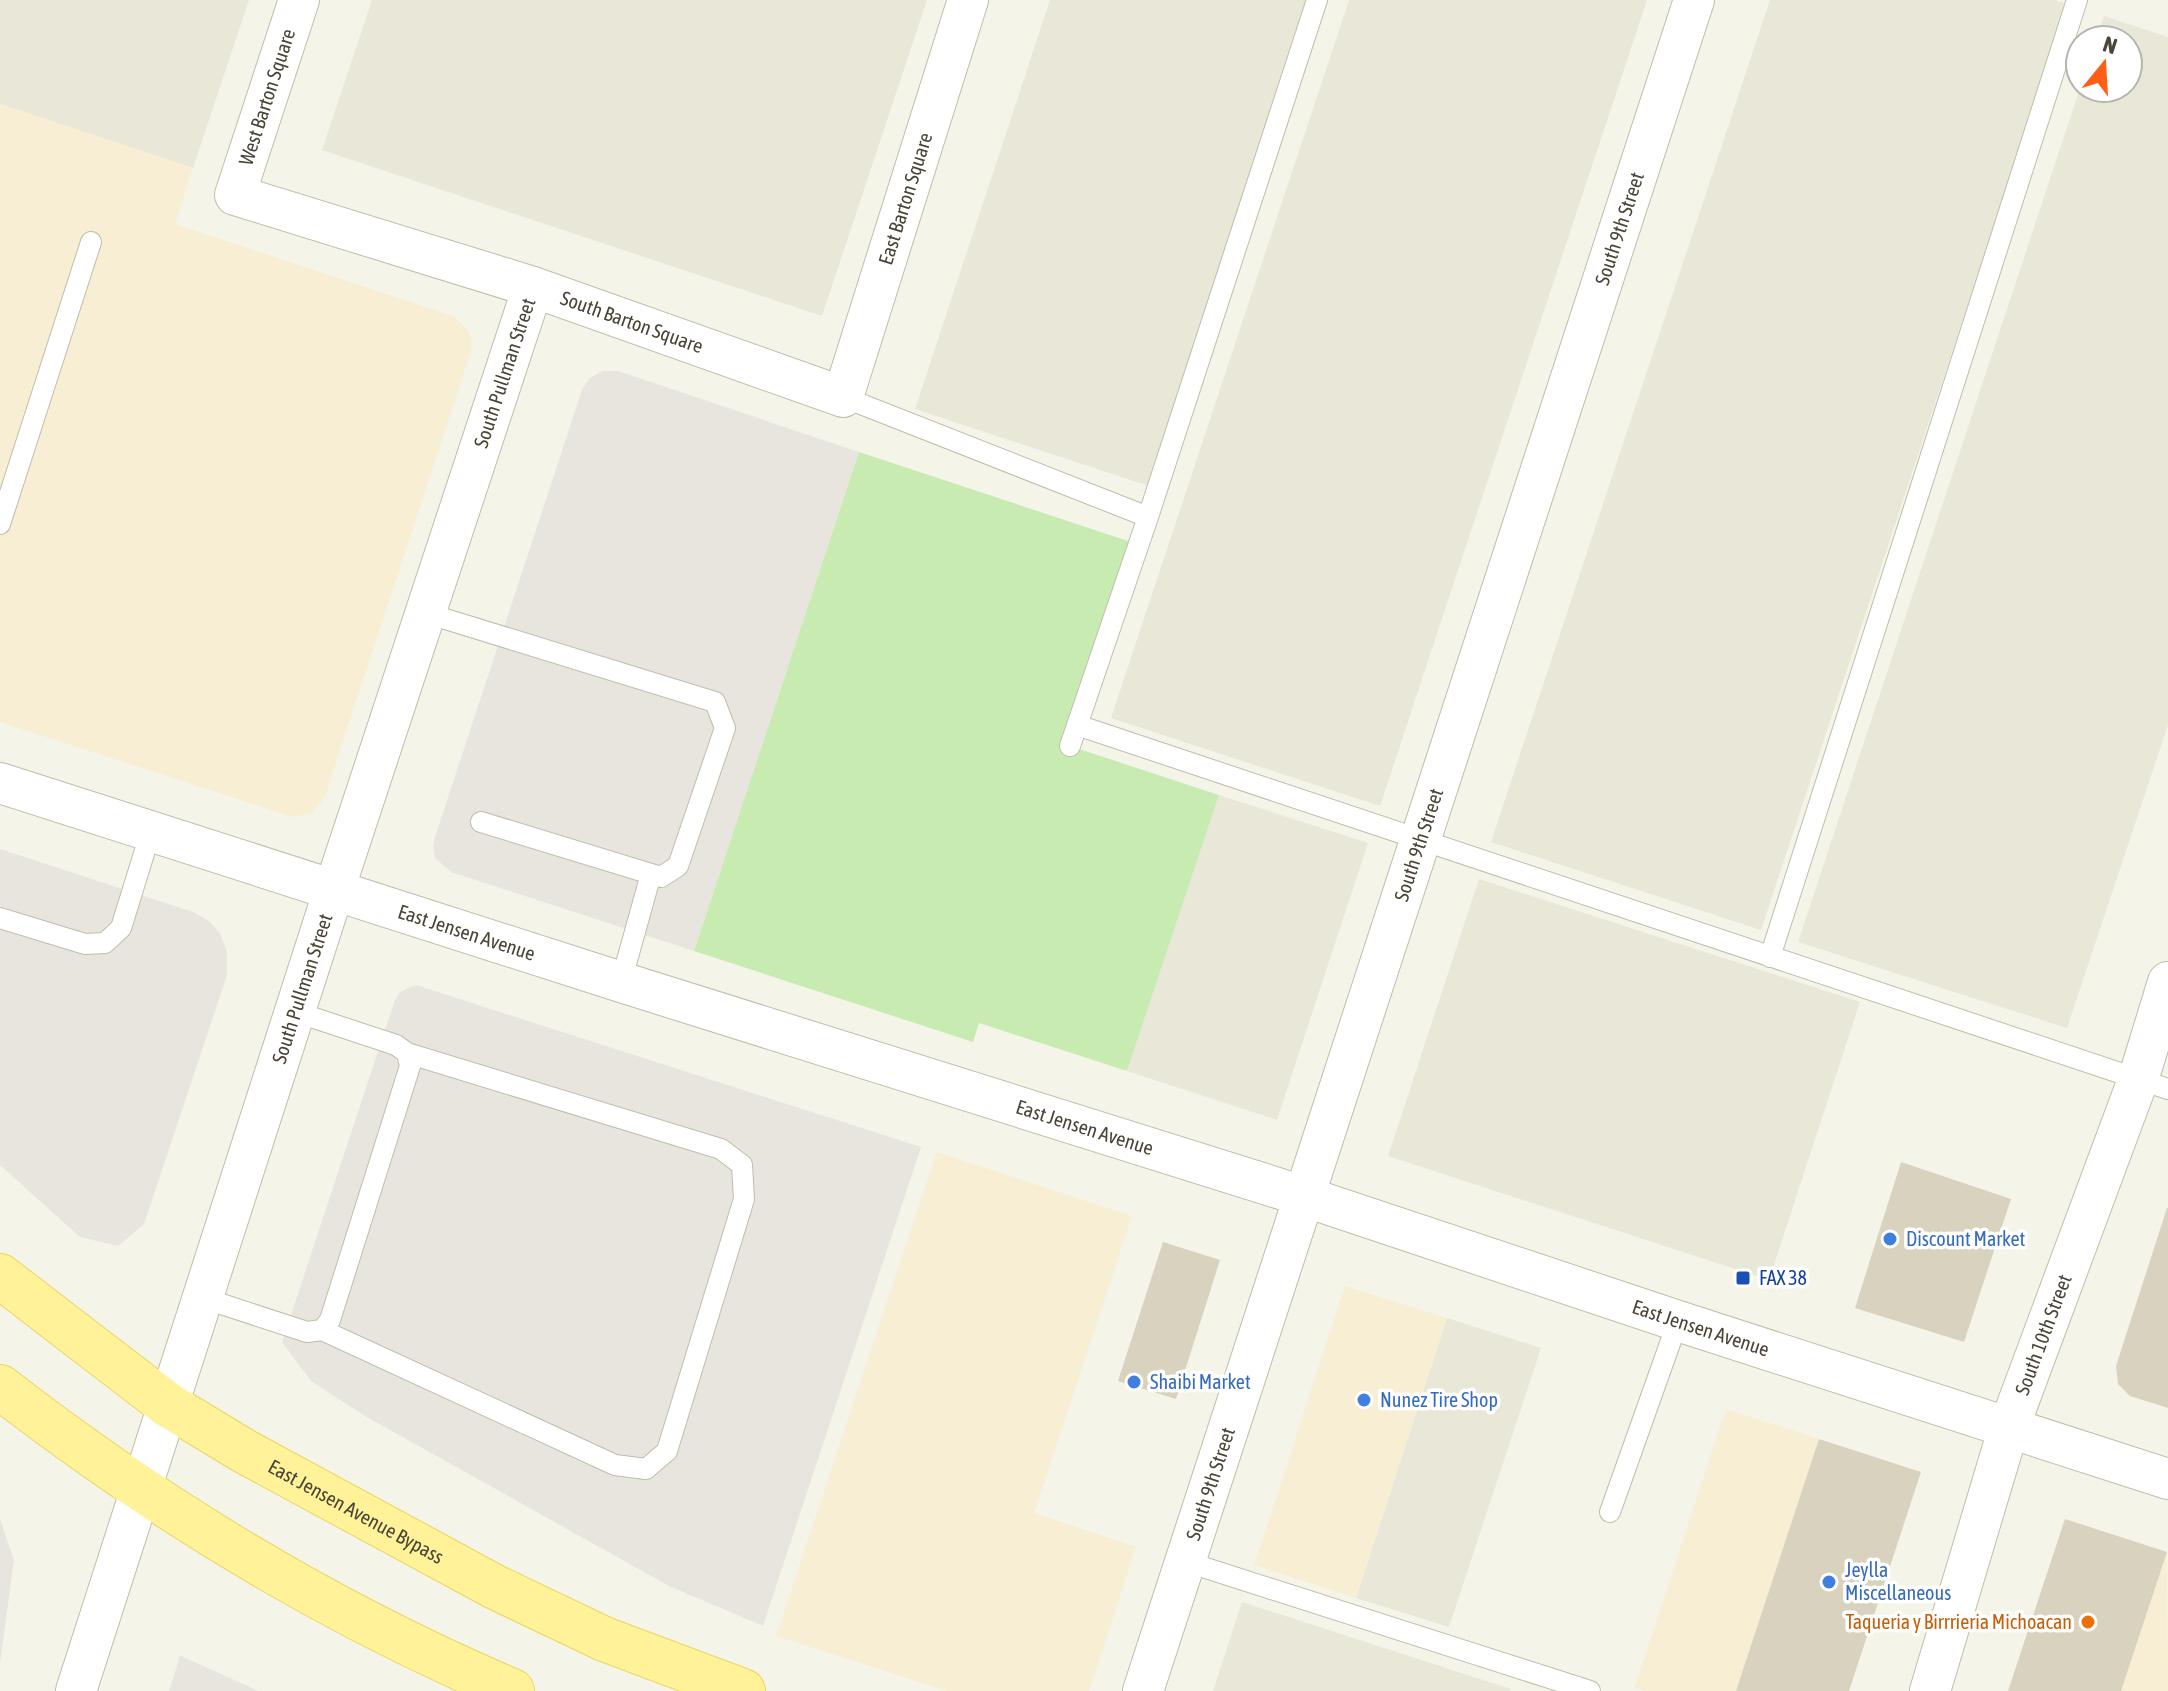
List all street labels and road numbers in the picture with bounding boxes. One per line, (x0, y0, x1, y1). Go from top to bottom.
street label: West Barton Square (234, 26, 299, 168)
street label: East Barton Square (873, 130, 937, 267)
street label: South 9th Street (1590, 169, 1648, 288)
street label: South Barton Square (558, 286, 706, 357)
street label: South Pullman Street (469, 295, 540, 450)
street label: South 9th Street (1389, 785, 1447, 904)
street label: East Jensen Avenue (395, 899, 538, 965)
street label: South Pullman Street (267, 910, 337, 1066)
street label: East Jensen Avenue (1013, 1095, 1156, 1159)
street label: South 10th Street (2010, 1271, 2076, 1398)
street label: East Jensen Avenue (1629, 1295, 1772, 1361)
street label: South 9th Street (1181, 1424, 1239, 1543)
street label: East Jensen Avenue Bypass (265, 1454, 448, 1568)

